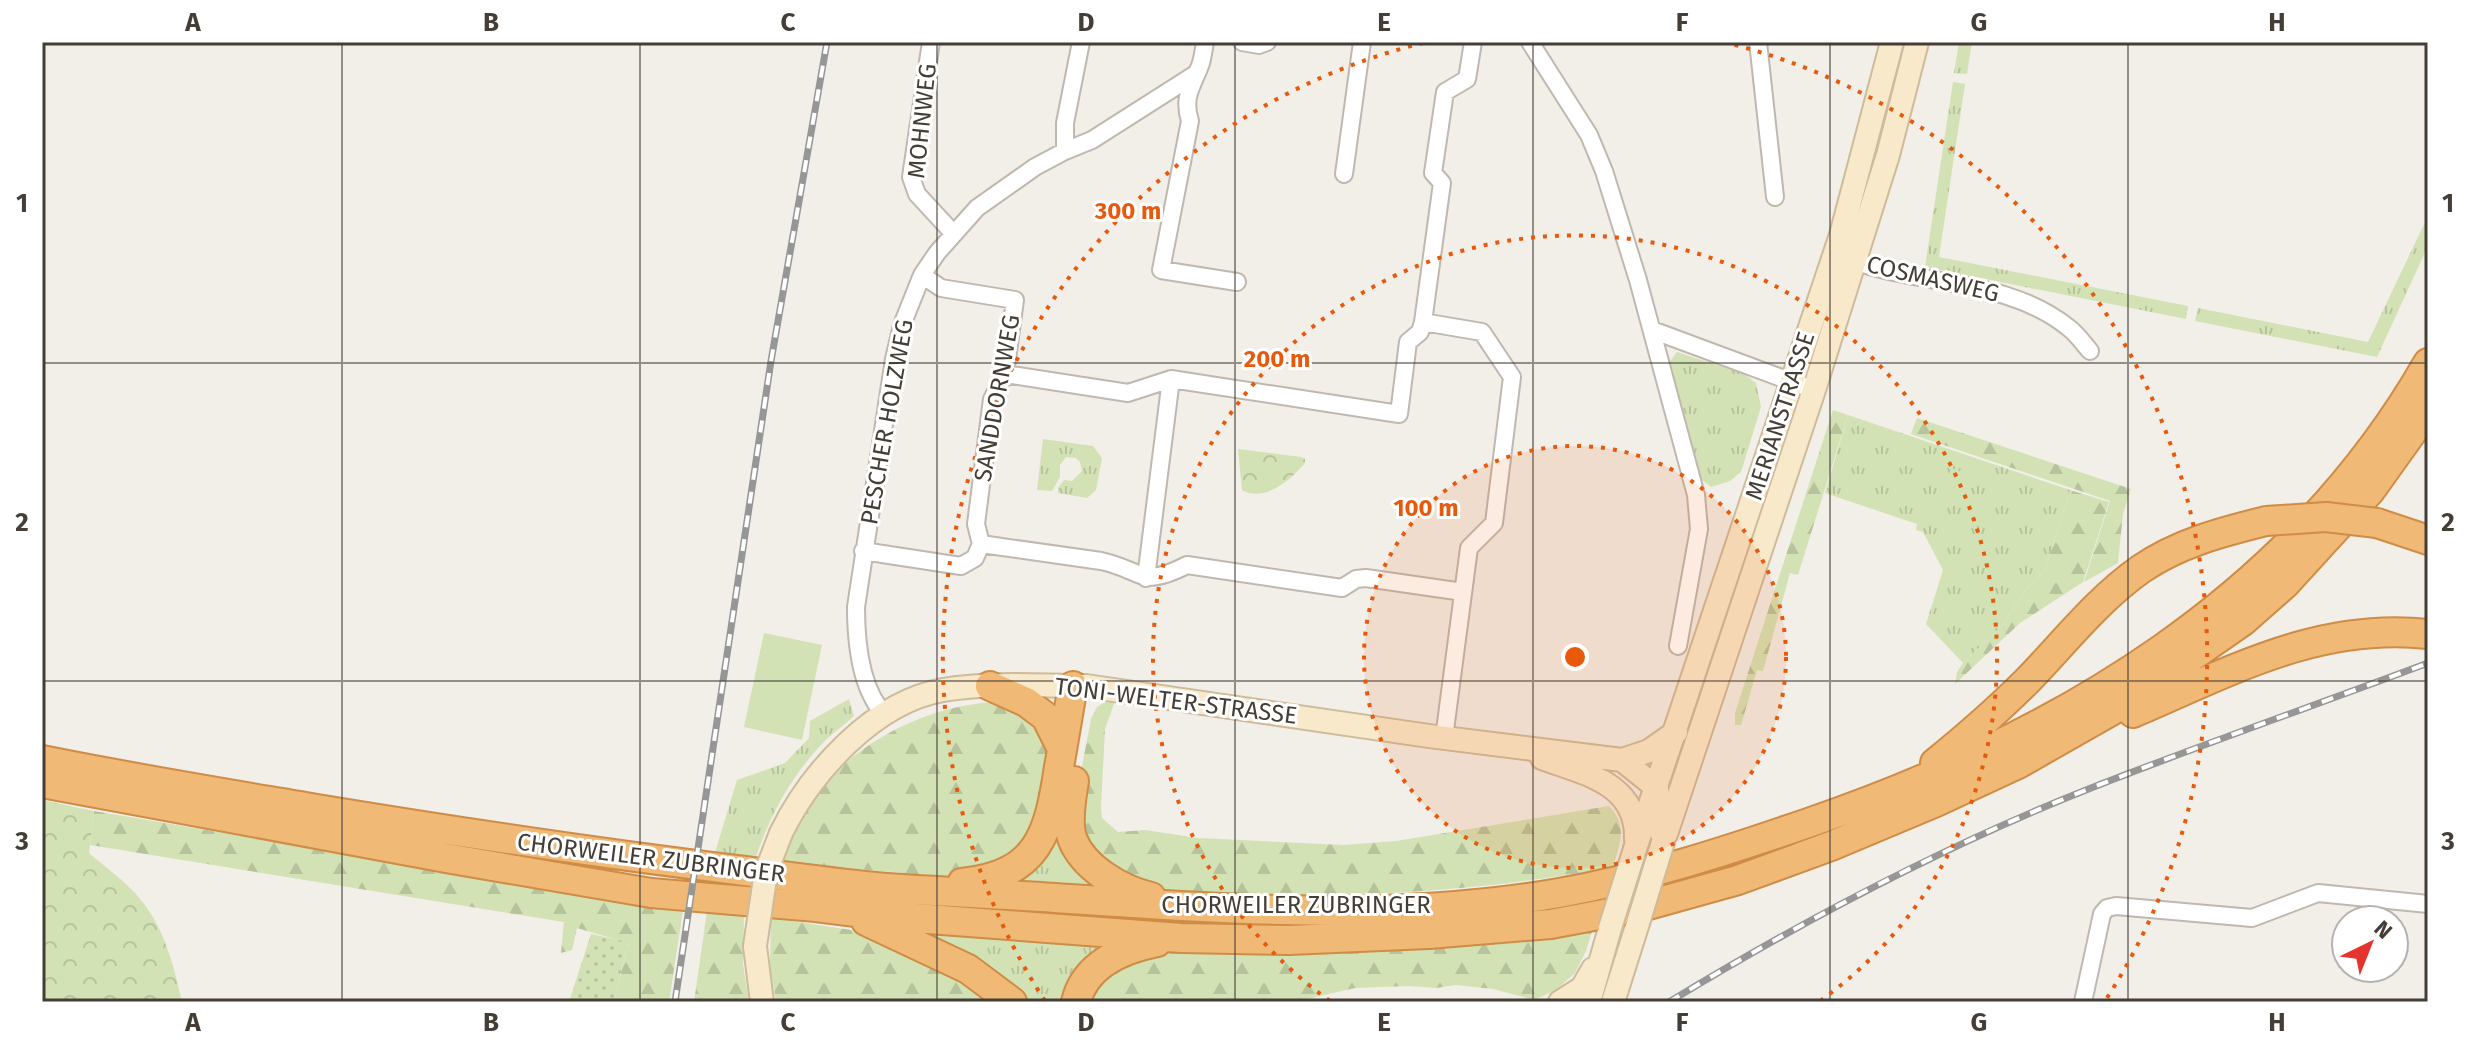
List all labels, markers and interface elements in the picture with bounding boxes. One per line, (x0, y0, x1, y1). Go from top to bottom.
text: A (184, 7, 201, 38)
text: B (483, 7, 499, 38)
text: C (781, 7, 796, 38)
text: D (1078, 7, 1095, 38)
text: E (1377, 7, 1391, 38)
text: F (1676, 7, 1689, 38)
text: G (1971, 7, 1987, 38)
text: H (2268, 7, 2286, 38)
street label: MOHNWEG (902, 62, 942, 180)
text: 1 (16, 188, 28, 219)
text: 1 (2442, 188, 2454, 219)
text: 300 m (1094, 197, 1161, 225)
street label: COSMASWEG (1864, 250, 2002, 308)
street label: SANDDORNWEG (969, 312, 1025, 484)
street label: PESCHER HOLZWEG (855, 317, 919, 527)
street label: MERIANSTRASSE (1740, 328, 1820, 504)
text: 200 m (1244, 345, 1310, 373)
text: 100 m (1393, 494, 1459, 522)
text: 2 (15, 507, 29, 538)
text: 2 (2441, 507, 2455, 538)
centre of rings (1561, 643, 1589, 671)
street label: TONI-WELTER-STRASSE (1053, 672, 1299, 730)
text: 3 (14, 826, 29, 857)
text: 3 (2440, 826, 2455, 857)
street label: CHORWEILER ZUBRINGER (516, 828, 786, 888)
street label: CHORWEILER ZUBRINGER (1161, 891, 1431, 919)
north arrow (2330, 904, 2410, 984)
text: N (2369, 915, 2398, 945)
text: A (184, 1007, 201, 1038)
text: B (483, 1007, 499, 1038)
text: C (781, 1007, 796, 1038)
text: D (1078, 1007, 1095, 1038)
text: E (1377, 1007, 1391, 1038)
text: F (1676, 1007, 1689, 1038)
text: G (1971, 1007, 1987, 1038)
text: H (2268, 1007, 2286, 1038)

